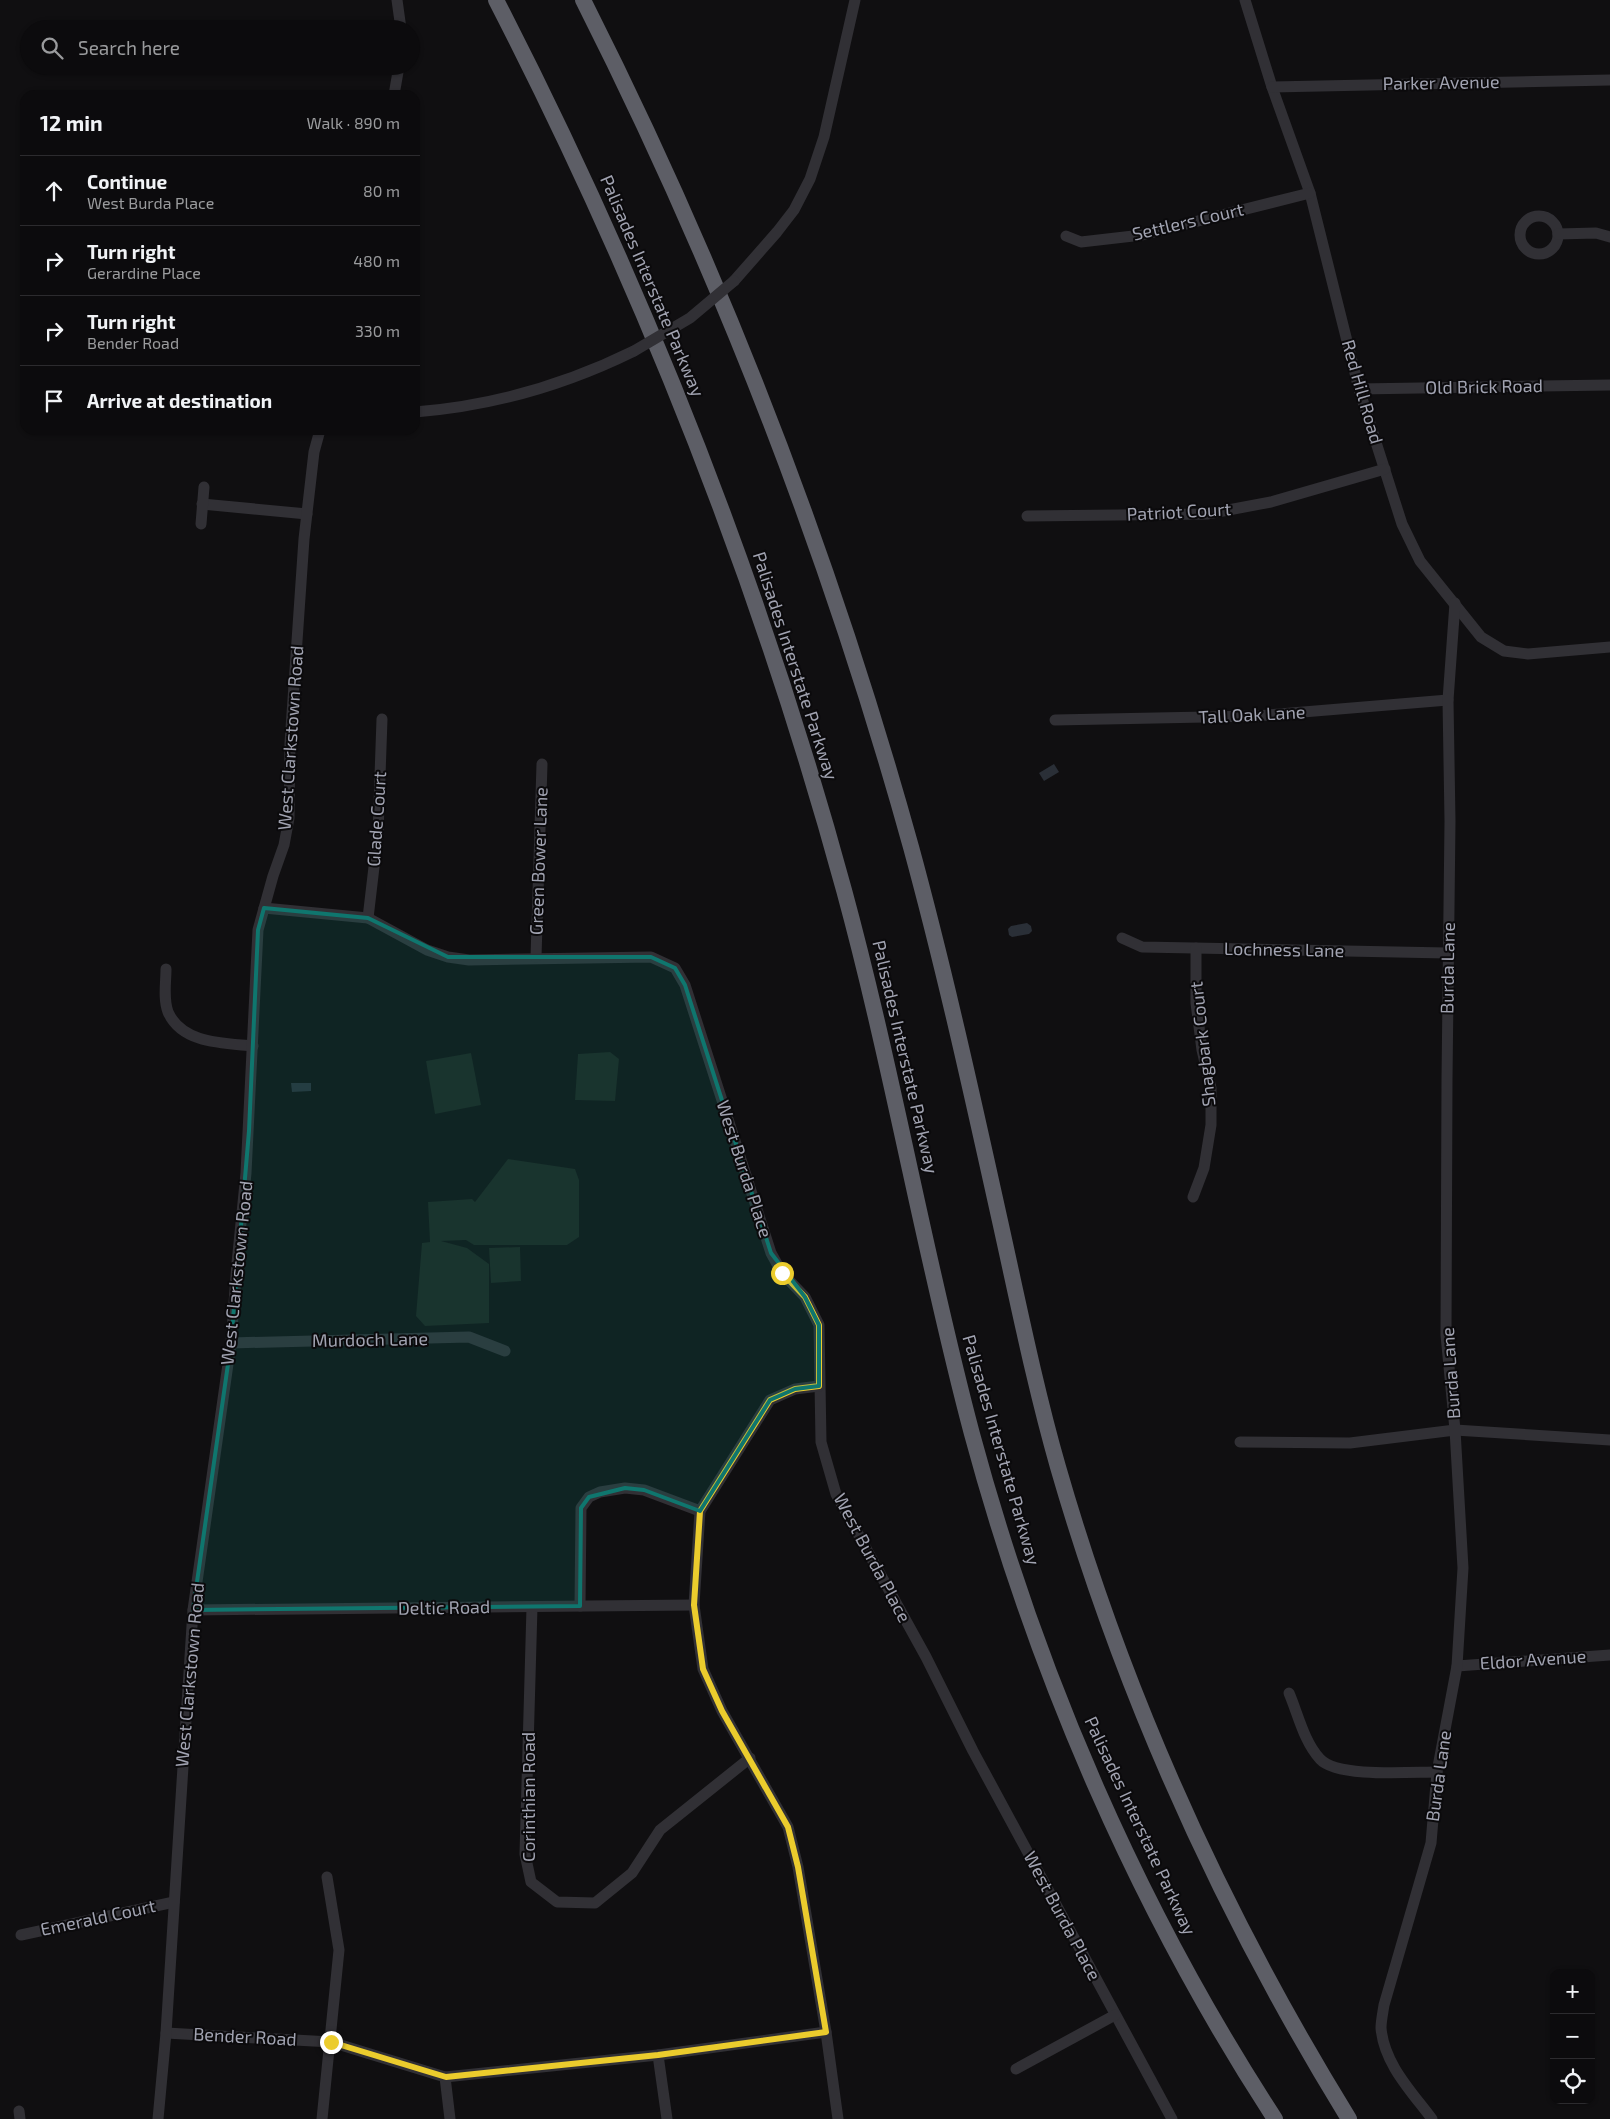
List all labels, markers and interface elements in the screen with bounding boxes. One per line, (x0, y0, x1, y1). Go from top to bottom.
search box (20, 20, 420, 75)
icon: search (38, 34, 66, 62)
text: Search here (78, 36, 180, 59)
street label: Parker Avenue (1382, 70, 1500, 94)
text: 12 min (40, 110, 103, 135)
text: Walk · 890 m (306, 113, 400, 132)
text: Continue (87, 170, 167, 193)
street label: Palisades Interstate Parkway (596, 171, 710, 400)
icon: ahead (40, 177, 68, 205)
text: 80 m (363, 181, 400, 200)
text: West Burda Place (87, 193, 214, 212)
street label: Settlers Court (1130, 197, 1246, 245)
text: Turn right (87, 240, 175, 263)
icon: right (40, 247, 68, 275)
text: 480 m (353, 251, 400, 270)
text: Gerardine Place (87, 263, 201, 282)
text: Turn right (87, 310, 175, 333)
icon: right (40, 317, 68, 345)
text: 330 m (355, 321, 400, 340)
text: Bender Road (87, 333, 179, 352)
street label: Red Hill Road (1338, 337, 1388, 446)
street label: Old Brick Road (1425, 374, 1543, 398)
icon: arrive (40, 387, 68, 415)
text: Arrive at destination (87, 389, 272, 412)
street label: Patriot Court (1126, 497, 1232, 525)
street label: Palisades Interstate Parkway (749, 549, 843, 783)
street label: West Clarkstown Road (273, 645, 307, 831)
street label: Tall Oak Lane (1198, 700, 1306, 728)
street label: Glade Court (362, 770, 390, 867)
street label: Green Bower Lane (524, 787, 552, 935)
street label: Burda Lane (1435, 922, 1459, 1014)
street label: Lochness Lane (1224, 937, 1344, 961)
street label: Palisades Interstate Parkway (868, 938, 944, 1176)
street label: Shagbark Court (1184, 980, 1220, 1108)
street label: West Burda Place (712, 1097, 778, 1240)
street label: West Clarkstown Road (215, 1180, 257, 1366)
route start (771, 1262, 794, 1285)
street label: Burda Lane (1436, 1326, 1464, 1420)
street label: Murdoch Lane (312, 1327, 428, 1351)
street label: Palisades Interstate Parkway (958, 1332, 1046, 1568)
street label: West Burda Place (830, 1489, 916, 1626)
street label: West Clarkstown Road (170, 1582, 208, 1768)
street label: Deltic Road (398, 1595, 490, 1619)
street label: Eldor Avenue (1479, 1644, 1587, 1674)
street label: Palisades Interstate Parkway (1080, 1713, 1202, 1939)
street label: Burda Lane (1421, 1729, 1455, 1823)
street label: Corinthian Road (517, 1732, 539, 1862)
street label: West Burda Place (1020, 1847, 1106, 1984)
street label: Emerald Court (38, 1894, 157, 1940)
map controls (1550, 1969, 1595, 2104)
button: + (1550, 1969, 1595, 2014)
button: − (1550, 2014, 1595, 2059)
street label: Bender Road (193, 2022, 297, 2050)
route end (320, 2031, 343, 2054)
button: locate (1550, 2059, 1595, 2104)

